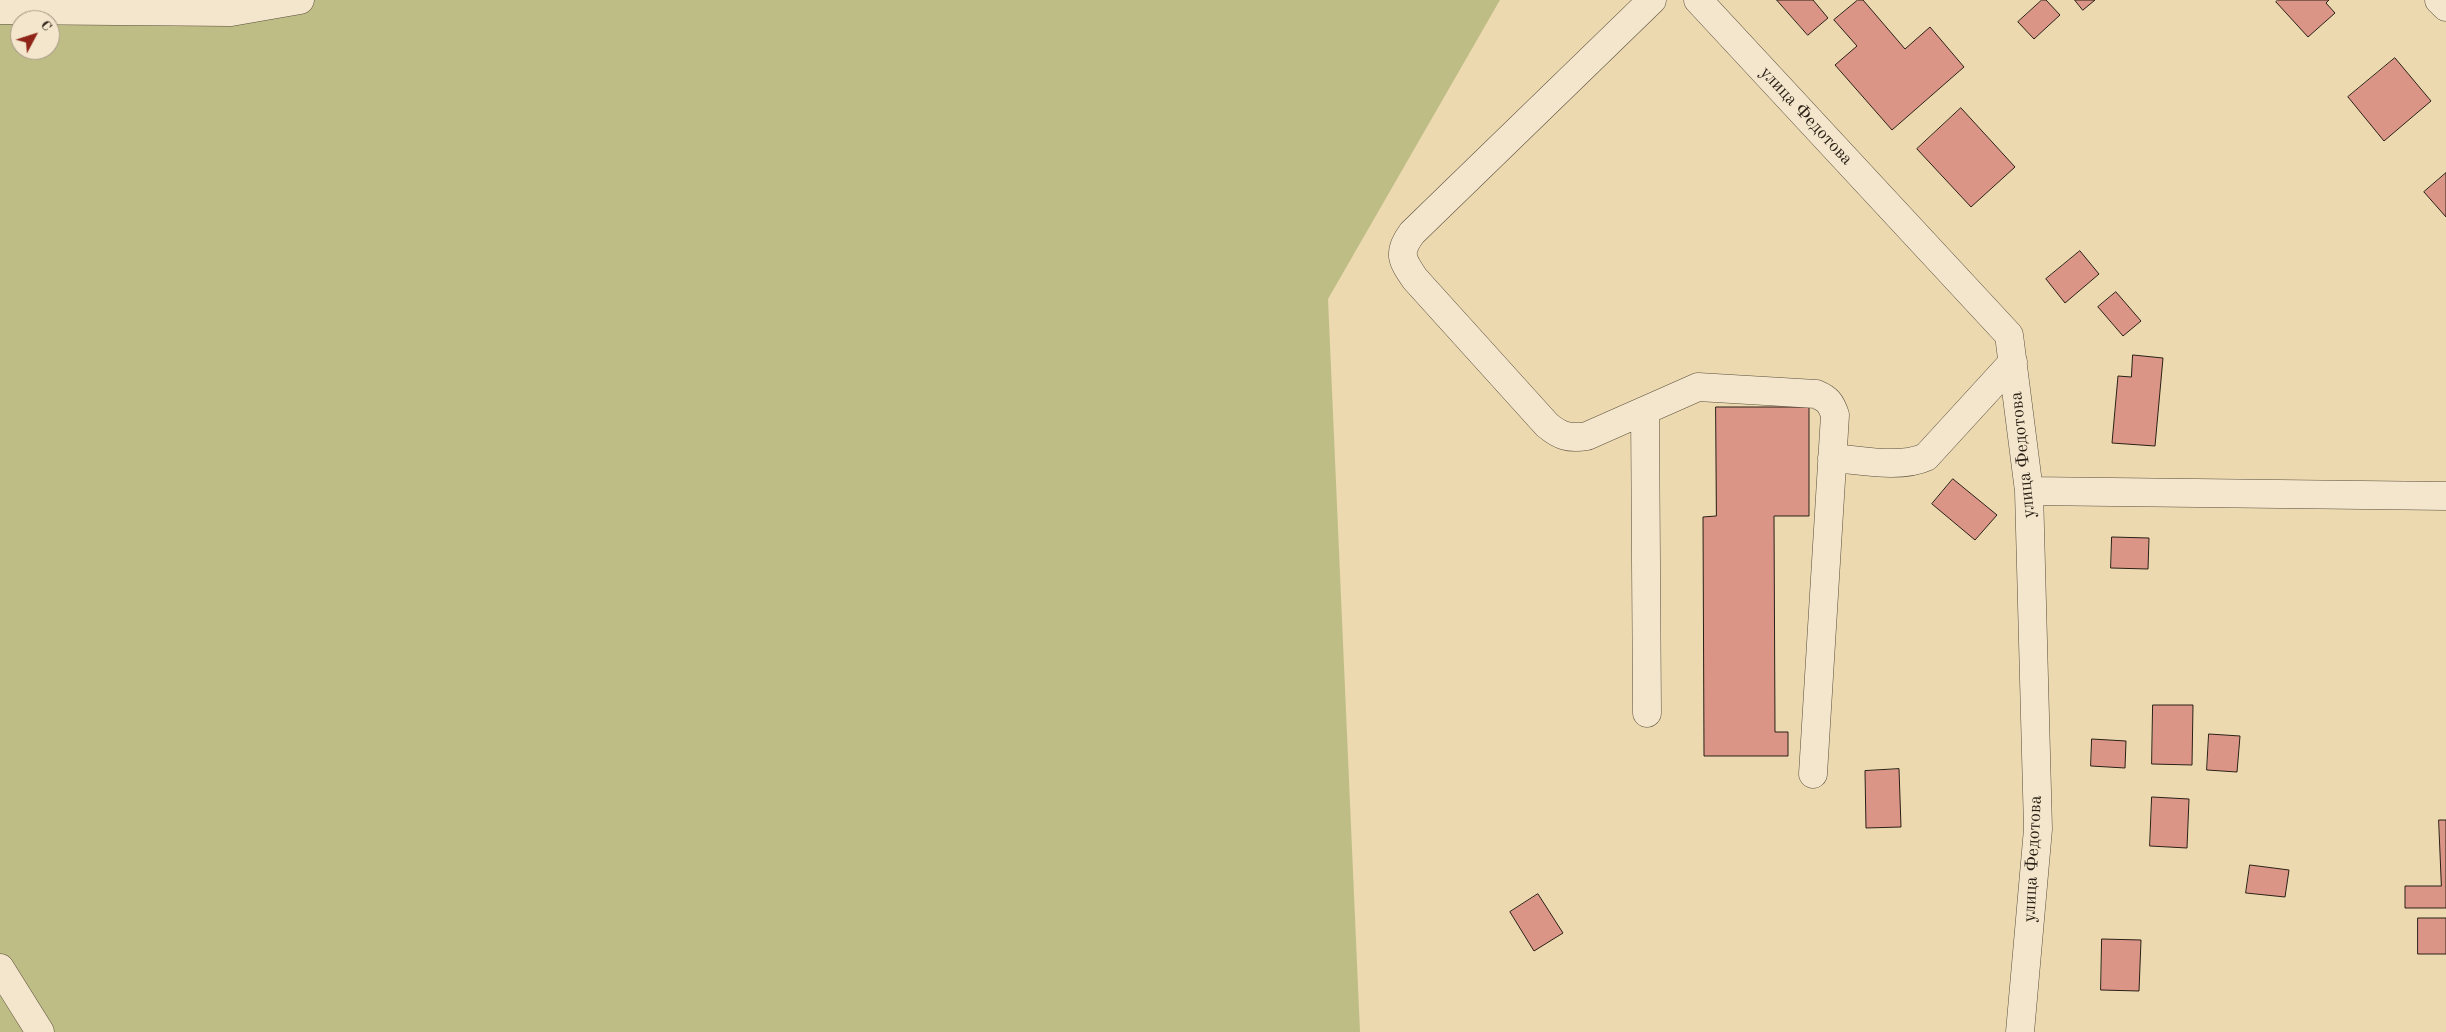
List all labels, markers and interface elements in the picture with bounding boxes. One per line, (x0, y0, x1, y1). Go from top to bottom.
north arrow (10, 10, 60, 60)
text: С (37, 18, 54, 34)
street label: улица Федотова (1755, 62, 1857, 170)
street label: улица Федотова (2006, 391, 2040, 519)
street label: улица Федотова (2019, 795, 2047, 923)

